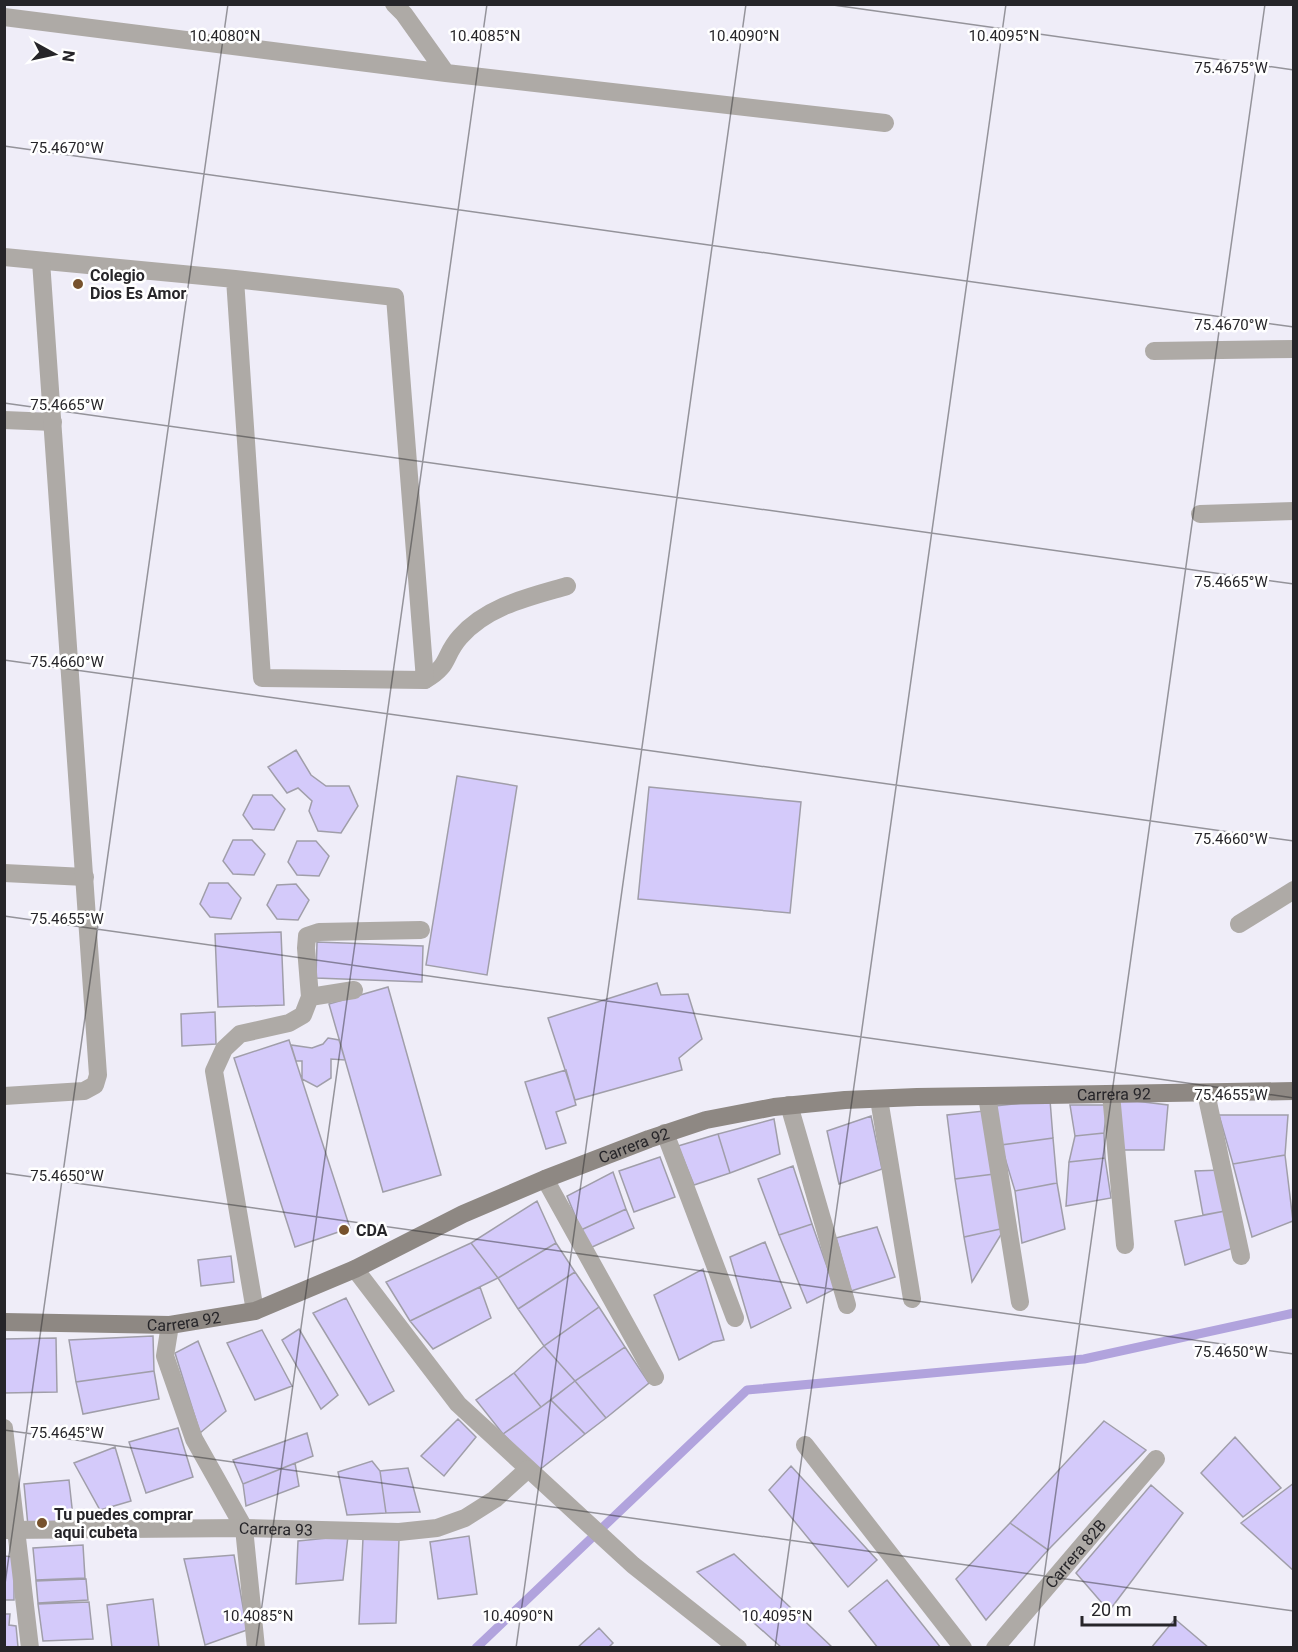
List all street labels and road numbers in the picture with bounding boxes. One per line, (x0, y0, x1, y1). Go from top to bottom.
street label: Carrera 92 (1077, 1084, 1151, 1104)
street label: Carrera 92 (596, 1124, 672, 1168)
street label: Carrera 92 (147, 1308, 222, 1335)
street label: Carrera 82B (1041, 1516, 1110, 1592)
street label: Carrera 93 (239, 1519, 313, 1540)

